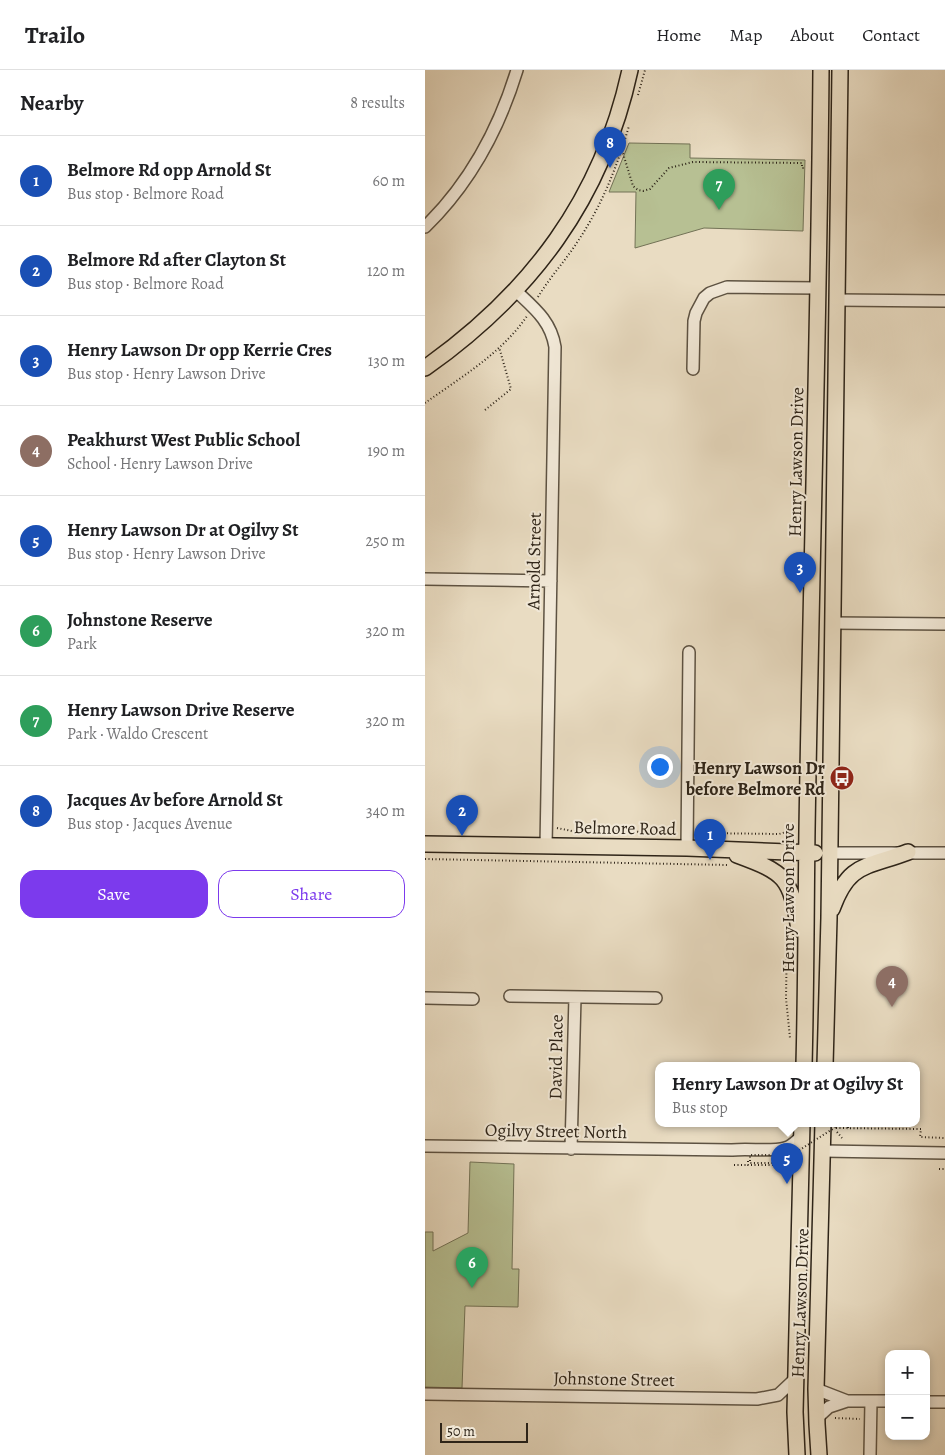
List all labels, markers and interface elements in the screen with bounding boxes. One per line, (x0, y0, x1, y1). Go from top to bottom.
text: Trailo (25, 19, 85, 51)
text: Home (656, 23, 701, 47)
text: Map (729, 23, 762, 47)
text: About (790, 23, 834, 47)
text: Contact (862, 23, 920, 47)
text: Nearby (20, 89, 83, 117)
text: 8 results (350, 92, 405, 114)
pin: 8 (594, 127, 626, 168)
text: Belmore Rd opp Arnold St (67, 157, 271, 183)
pin: 7 (703, 169, 735, 210)
text: 1 (33, 170, 39, 192)
text: 60 m (373, 170, 405, 192)
text: Bus stop · Belmore Road (67, 183, 224, 205)
text: Belmore Rd after Clayton St (67, 247, 286, 273)
text: 2 (32, 260, 40, 282)
text: 120 m (367, 260, 405, 282)
text: Bus stop · Belmore Road (67, 273, 224, 295)
text: Henry Lawson Dr opp Kerrie Cres (67, 337, 332, 363)
text: 3 (33, 350, 39, 372)
text: 130 m (368, 350, 405, 372)
text: Bus stop · Henry Lawson Drive (67, 363, 266, 385)
street label: Henry Lawson Drive (783, 387, 809, 537)
text: Peakhurst West Public School (67, 427, 300, 453)
text: 4 (32, 440, 40, 462)
text: 190 m (367, 440, 405, 462)
text: School · Henry Lawson Drive (67, 453, 253, 475)
street label: Arnold Street (521, 512, 547, 611)
text: Henry Lawson Dr at Ogilvy St (67, 517, 299, 543)
text: 5 (33, 530, 39, 552)
text: 250 m (366, 530, 405, 552)
text: Bus stop · Henry Lawson Drive (67, 543, 266, 565)
pin: 3 (784, 552, 816, 593)
text: Johnstone Reserve (67, 607, 213, 633)
text: 6 (32, 620, 40, 642)
text: 320 m (366, 620, 405, 642)
text: Park (67, 633, 97, 655)
text: Henry Lawson Drive Reserve (67, 697, 294, 723)
text: 7 (33, 710, 39, 732)
text: 320 m (366, 710, 405, 732)
text: Park · Waldo Crescent (67, 723, 208, 745)
your location (647, 754, 673, 780)
place label: Henry Lawson Dr before Belmore Rd (685, 756, 826, 801)
bus stop icon: Henry Lawson Dr before Belmore Rd (829, 765, 855, 791)
text: Jacques Av before Arnold St (67, 787, 283, 813)
pin: 2 (446, 795, 478, 836)
text: 8 (32, 800, 40, 822)
text: 340 m (366, 800, 405, 822)
text: Bus stop · Jacques Avenue (67, 813, 233, 835)
street label: Belmore Road (573, 815, 677, 841)
pin: 1 (694, 819, 726, 860)
street label: Henry Lawson Drive (776, 823, 800, 973)
button: Save (20, 870, 208, 918)
button: Share (218, 870, 405, 918)
pin: 4 (876, 966, 908, 1007)
street label: David Place (543, 1014, 569, 1100)
popup (655, 1062, 920, 1127)
text: Henry Lawson Dr at Ogilvy St (672, 1071, 903, 1097)
text: Bus stop (672, 1097, 728, 1119)
street label: Ogilvy Street North (485, 1118, 628, 1144)
pin: 5 (771, 1143, 803, 1184)
street label: Henry Lawson Drive (785, 1228, 815, 1378)
pin: 6 (456, 1247, 488, 1288)
map controls (885, 1350, 930, 1440)
button: + (885, 1350, 930, 1395)
street label: Johnstone Street (553, 1366, 675, 1392)
button: − (885, 1395, 930, 1440)
scale bar (440, 1420, 527, 1443)
text: 50 m (447, 1422, 475, 1441)

